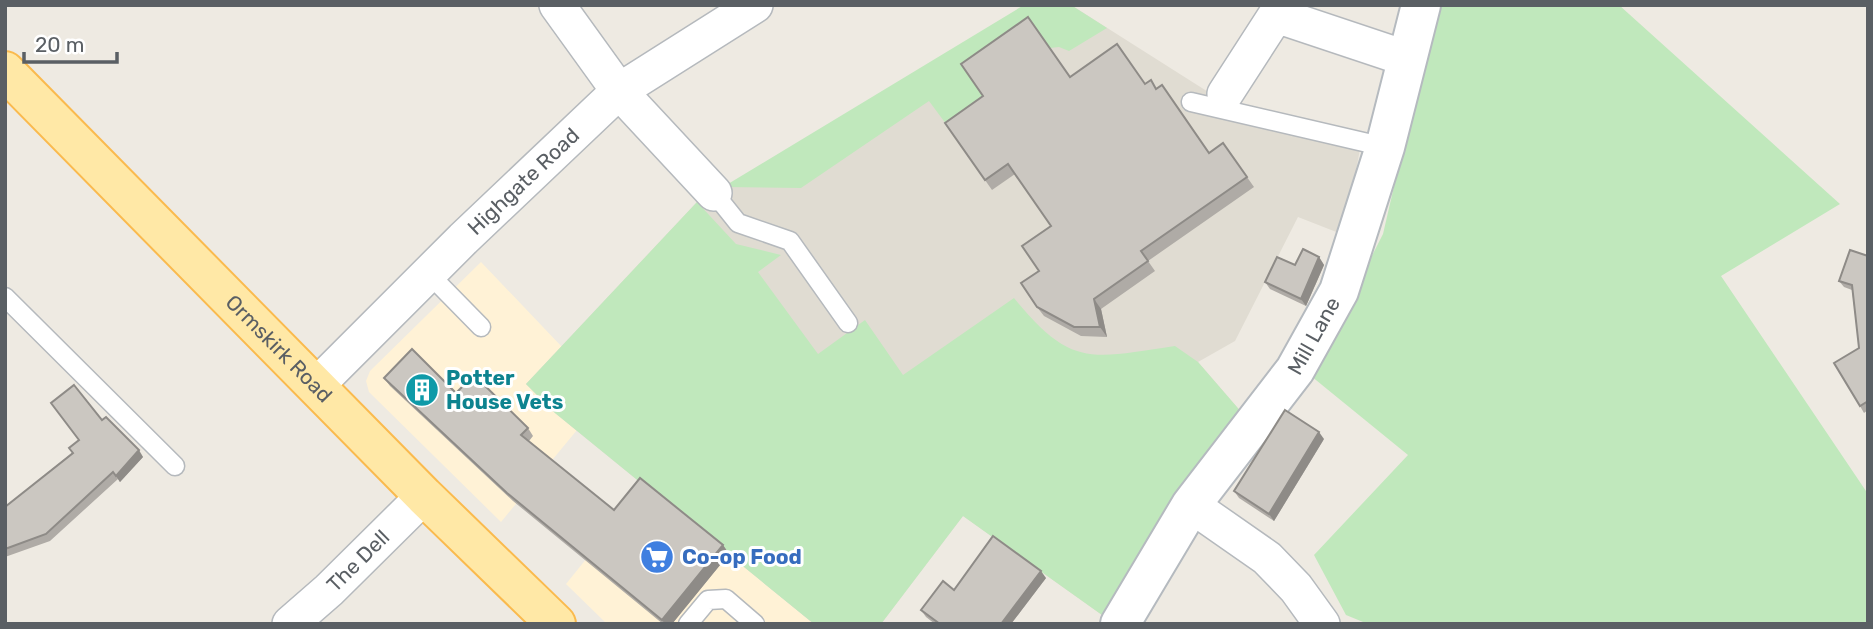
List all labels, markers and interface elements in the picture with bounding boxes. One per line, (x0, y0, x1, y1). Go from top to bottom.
scale bar (24, 21, 117, 65)
text: 20 m (35, 32, 84, 57)
street label: Highgate Road (462, 122, 584, 240)
street label: Ormskirk Road (221, 289, 338, 407)
street label: Mill Lane (1282, 292, 1345, 379)
place label: Potter House Vets (446, 365, 563, 414)
building icon: Potter House Vets (403, 371, 441, 409)
street label: The Dell (321, 524, 394, 597)
supermarket icon: Co-op Food (638, 538, 676, 576)
place label: Co-op Food (682, 544, 802, 569)

